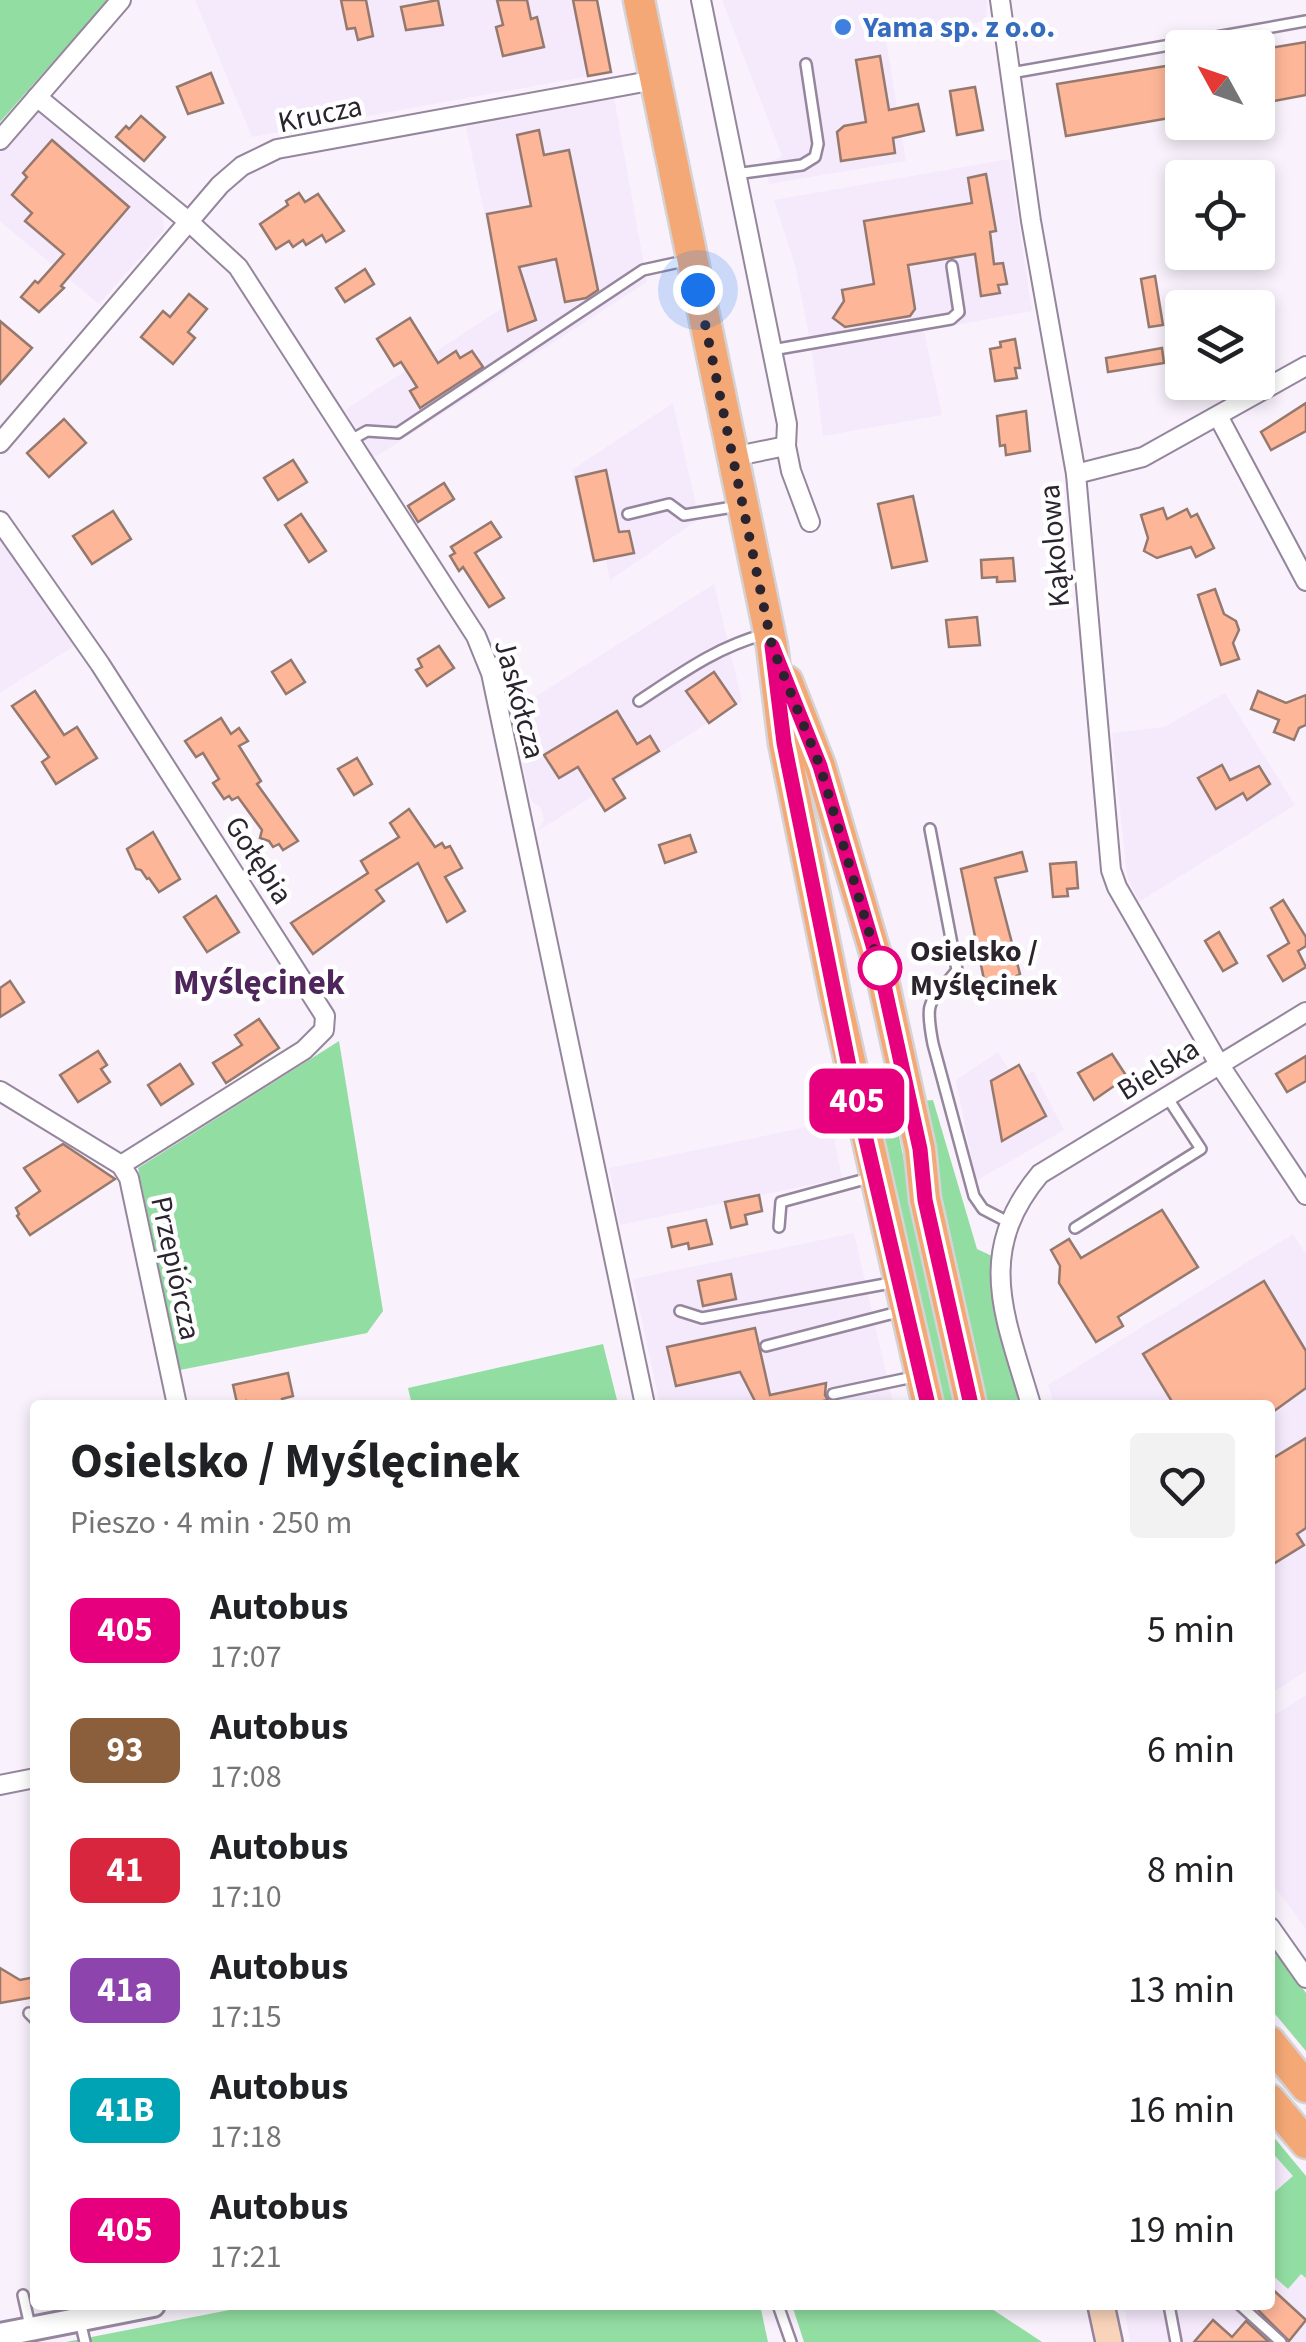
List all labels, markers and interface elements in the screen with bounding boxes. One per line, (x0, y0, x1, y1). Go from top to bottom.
place label: Yama sp. z o.o. (862, 6, 1055, 49)
marker: Yama sp. z o.o. (832, 16, 854, 38)
north arrow (1165, 30, 1275, 140)
map controls (1165, 30, 1275, 400)
street label: Krucza (274, 85, 366, 144)
button: locate (1165, 160, 1275, 270)
your location (673, 265, 723, 315)
button: layers (1165, 290, 1275, 400)
street label: Kąkolowa (1028, 483, 1081, 609)
street label: Jaskółcza (483, 634, 556, 764)
street label: Gołębia (214, 808, 303, 913)
place label: Osielsko / Myślęcinek (910, 930, 1058, 1007)
marker: Osielsko / Myślęcinek (859, 947, 901, 989)
district label: Myślęcinek (173, 958, 345, 1008)
street label: Bielska (1109, 1027, 1208, 1111)
line badge: 405 (800, 1068, 914, 1134)
text: 405 (829, 1076, 885, 1126)
street label: Przepiórcza (139, 1192, 212, 1344)
text: Osielsko / Myślęcinek (70, 1428, 520, 1496)
button: heart (1130, 1433, 1235, 1538)
text: Pieszo · 4 min · 250 m (70, 1500, 352, 1546)
text: Autobus (210, 1580, 348, 1634)
text: 5 min (1147, 1603, 1235, 1657)
text: 405 (97, 1605, 153, 1655)
text: 17:07 (210, 1634, 282, 1680)
text: Autobus (210, 1700, 348, 1754)
text: 6 min (1147, 1723, 1235, 1777)
text: 93 (107, 1725, 143, 1775)
text: 17:08 (210, 1754, 282, 1800)
text: Autobus (210, 1820, 348, 1874)
text: 8 min (1147, 1843, 1235, 1897)
text: 41 (107, 1845, 143, 1895)
text: 17:10 (210, 1874, 282, 1920)
text: Autobus (210, 1940, 348, 1994)
text: 13 min (1128, 1963, 1235, 2017)
text: 41a (97, 1965, 153, 2015)
text: 17:15 (210, 1994, 282, 2040)
text: Autobus (210, 2060, 348, 2114)
text: 16 min (1128, 2083, 1235, 2137)
text: 41B (96, 2085, 154, 2135)
text: 17:18 (210, 2114, 282, 2160)
text: Autobus (210, 2180, 348, 2234)
text: 19 min (1128, 2203, 1235, 2257)
text: 405 (97, 2205, 153, 2255)
text: 17:21 (210, 2234, 282, 2280)

